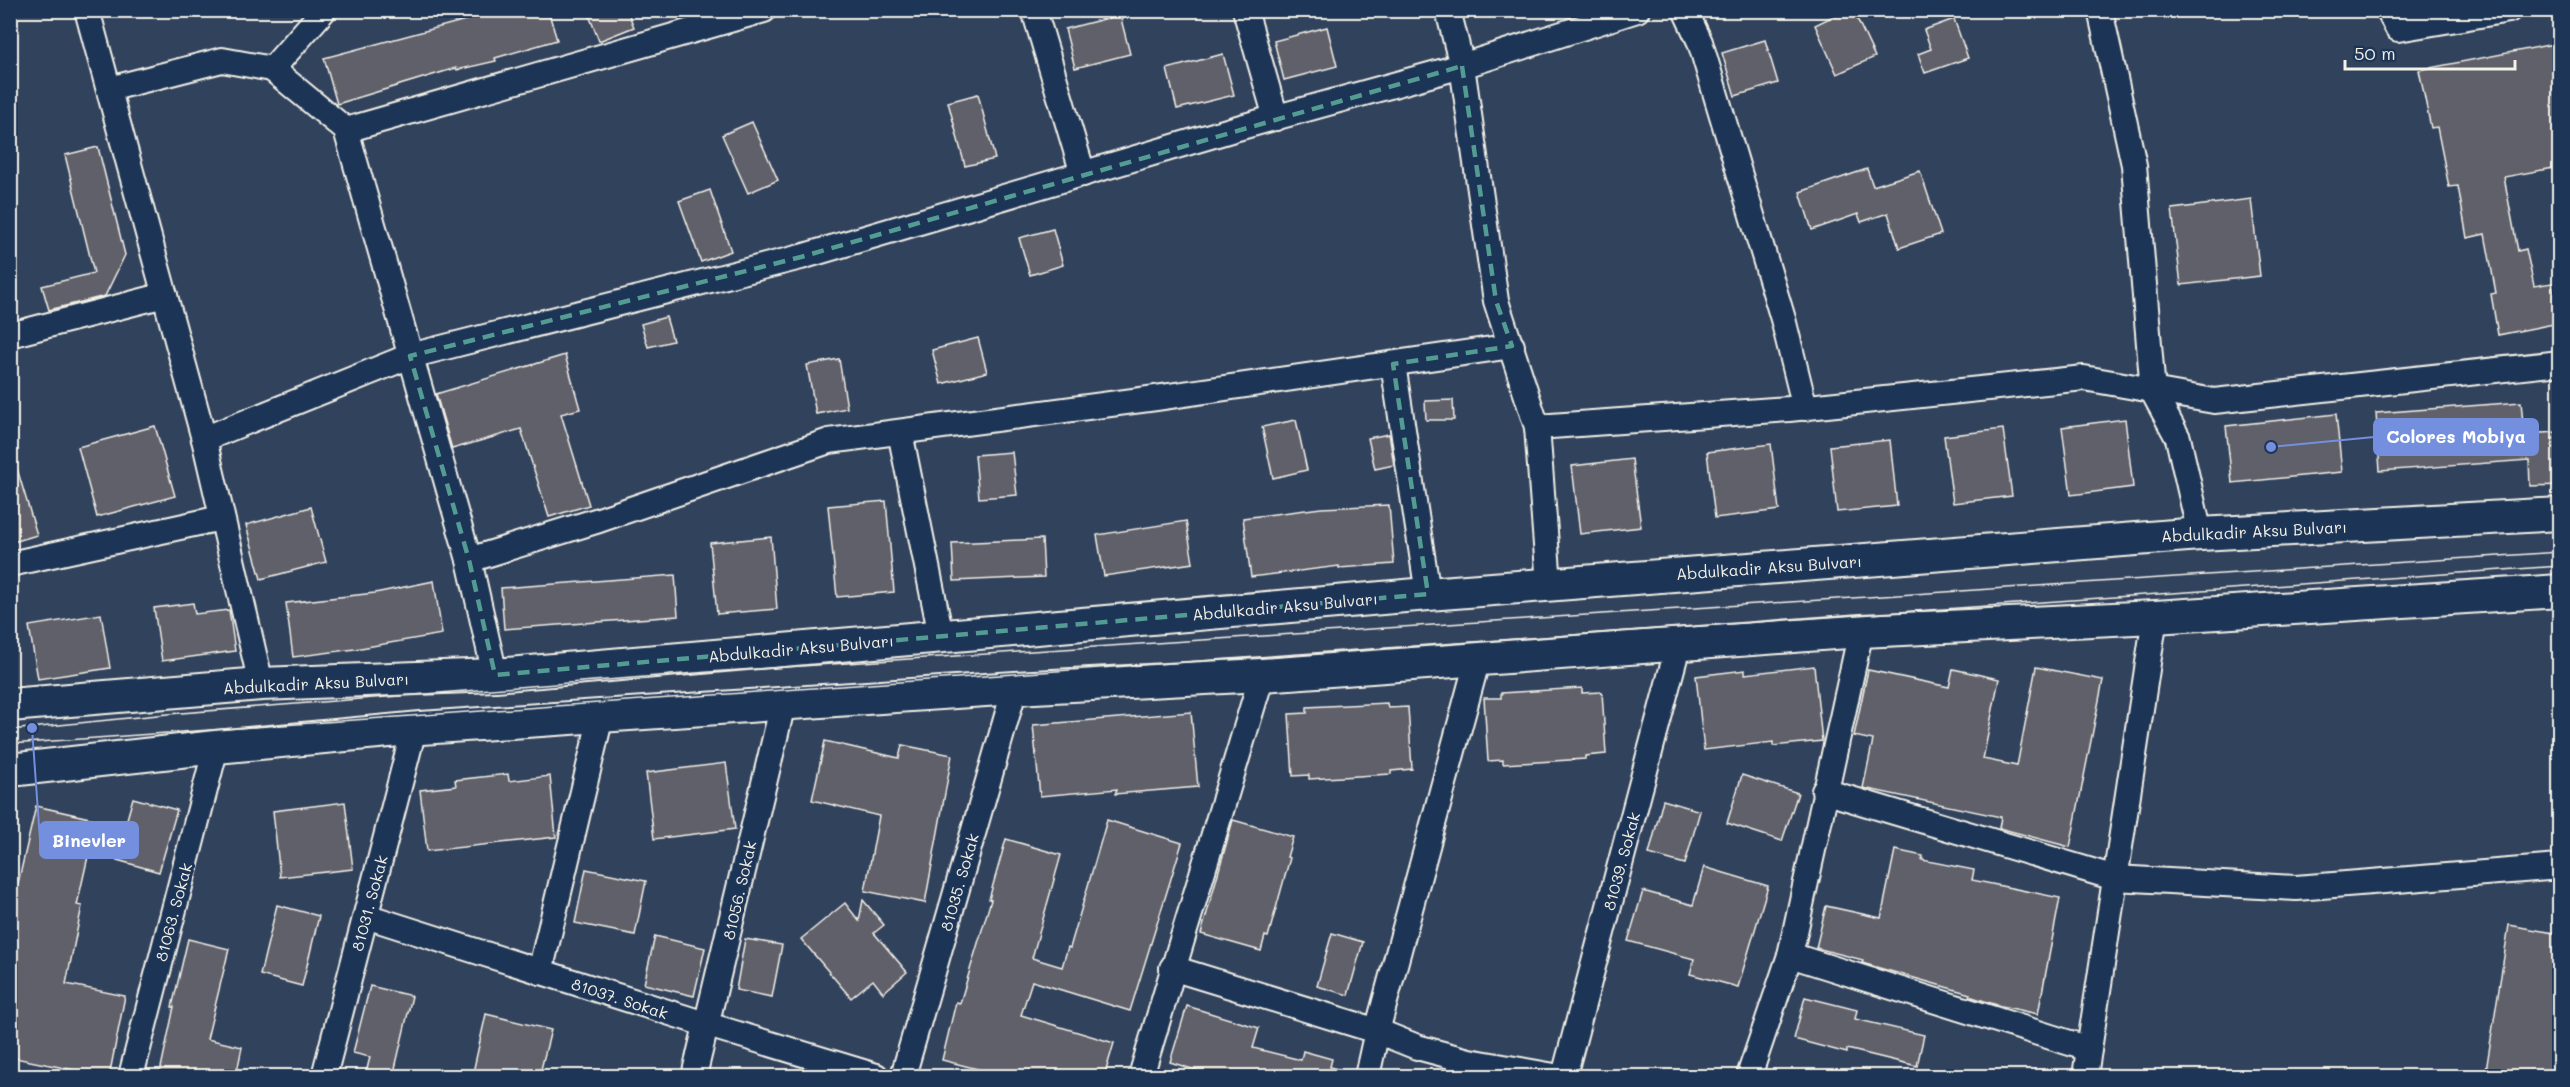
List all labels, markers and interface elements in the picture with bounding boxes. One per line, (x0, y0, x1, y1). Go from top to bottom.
scale bar (2345, 33, 2514, 71)
text: 50 m (2354, 41, 2396, 65)
callout: Colores Mobiya (2374, 419, 2538, 455)
text: Colores Mobiya (2386, 424, 2526, 448)
street label: Abdulkadir Aksu Bulvarı (2160, 516, 2348, 546)
street label: Abdulkadir Aksu Bulvarı (1675, 550, 1863, 584)
street label: Abdulkadir Aksu Bulvarı (1191, 587, 1379, 625)
street label: Abdulkadir Aksu Bulvarı (707, 629, 895, 667)
street label: Abdulkadir Aksu Bulvarı (222, 668, 410, 698)
street label: 81039. Sokak (1598, 810, 1644, 912)
callout: Binevler (40, 822, 138, 858)
text: Binevler (52, 828, 126, 852)
street label: 81035. Sokak (935, 831, 983, 933)
street label: 81056. Sokak (717, 838, 761, 942)
street label: 81031. Sokak (346, 853, 392, 953)
street label: 81063. Sokak (150, 860, 196, 964)
street label: 81037. Sokak (569, 973, 671, 1023)

